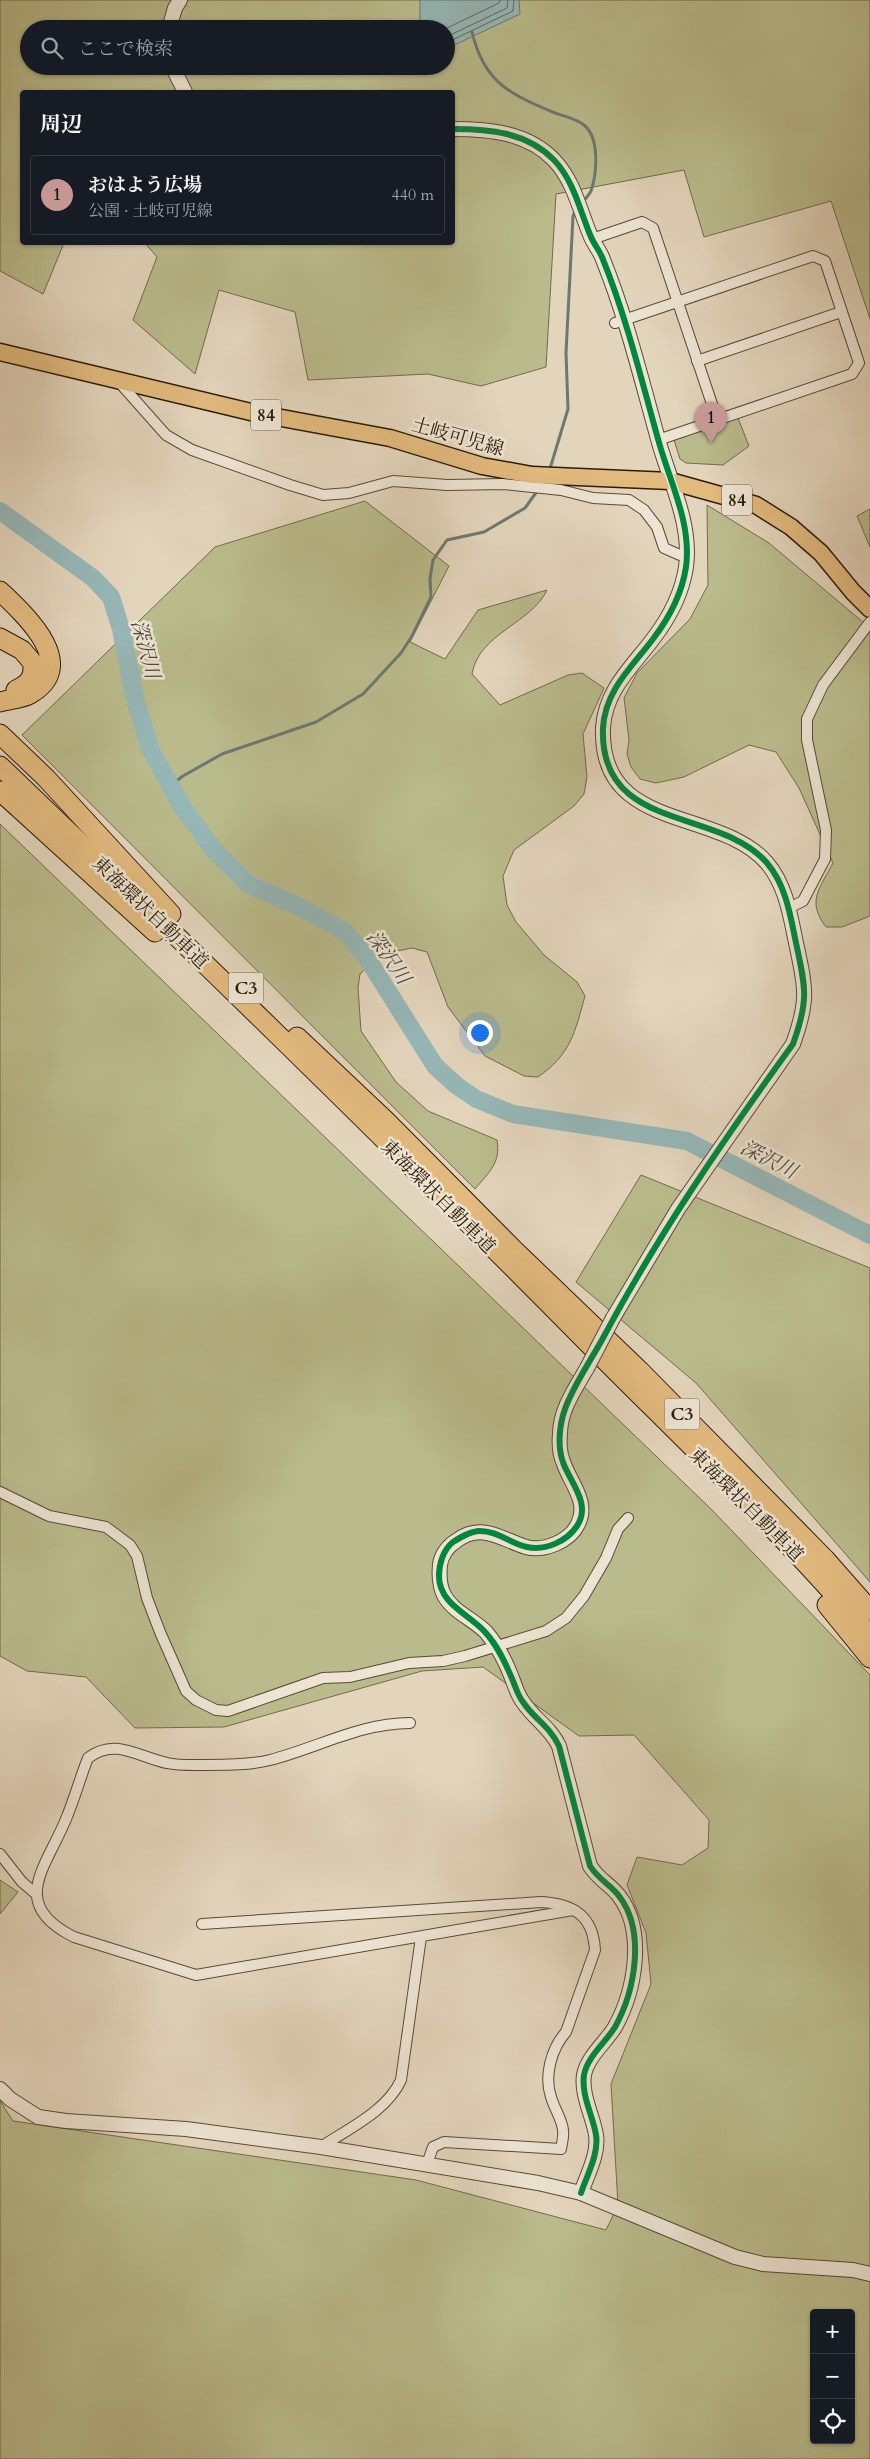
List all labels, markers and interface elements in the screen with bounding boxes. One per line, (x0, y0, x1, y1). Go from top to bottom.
search box (20, 20, 455, 75)
icon: search (38, 34, 66, 62)
text: ここで検索 (78, 36, 173, 62)
text: 周辺 (40, 110, 82, 139)
text: おはよう広場 (88, 172, 202, 198)
text: 1 (53, 184, 61, 206)
text: 440 m (392, 184, 434, 206)
text: 公園 · 土岐可児線 (88, 200, 213, 222)
road number: 84 (251, 400, 281, 430)
pin: 1 (695, 402, 727, 443)
street label: 土岐可児線 (408, 411, 507, 463)
road number: 84 (722, 484, 752, 516)
water label: 深沢川 (125, 617, 167, 684)
street label: 東海環状自動車道 (87, 851, 214, 975)
water label: 深沢川 (360, 925, 418, 991)
road number: C3 (228, 972, 264, 1004)
your location (467, 1020, 493, 1046)
street label: 東海環状自動車道 (375, 1134, 501, 1260)
water label: 深沢川 (736, 1134, 803, 1186)
road number: C3 (664, 1398, 700, 1430)
street label: 東海環状自動車道 (683, 1442, 809, 1568)
map controls (810, 2309, 855, 2444)
button: + (810, 2309, 855, 2354)
button: − (810, 2354, 855, 2399)
button: locate (810, 2399, 855, 2444)

